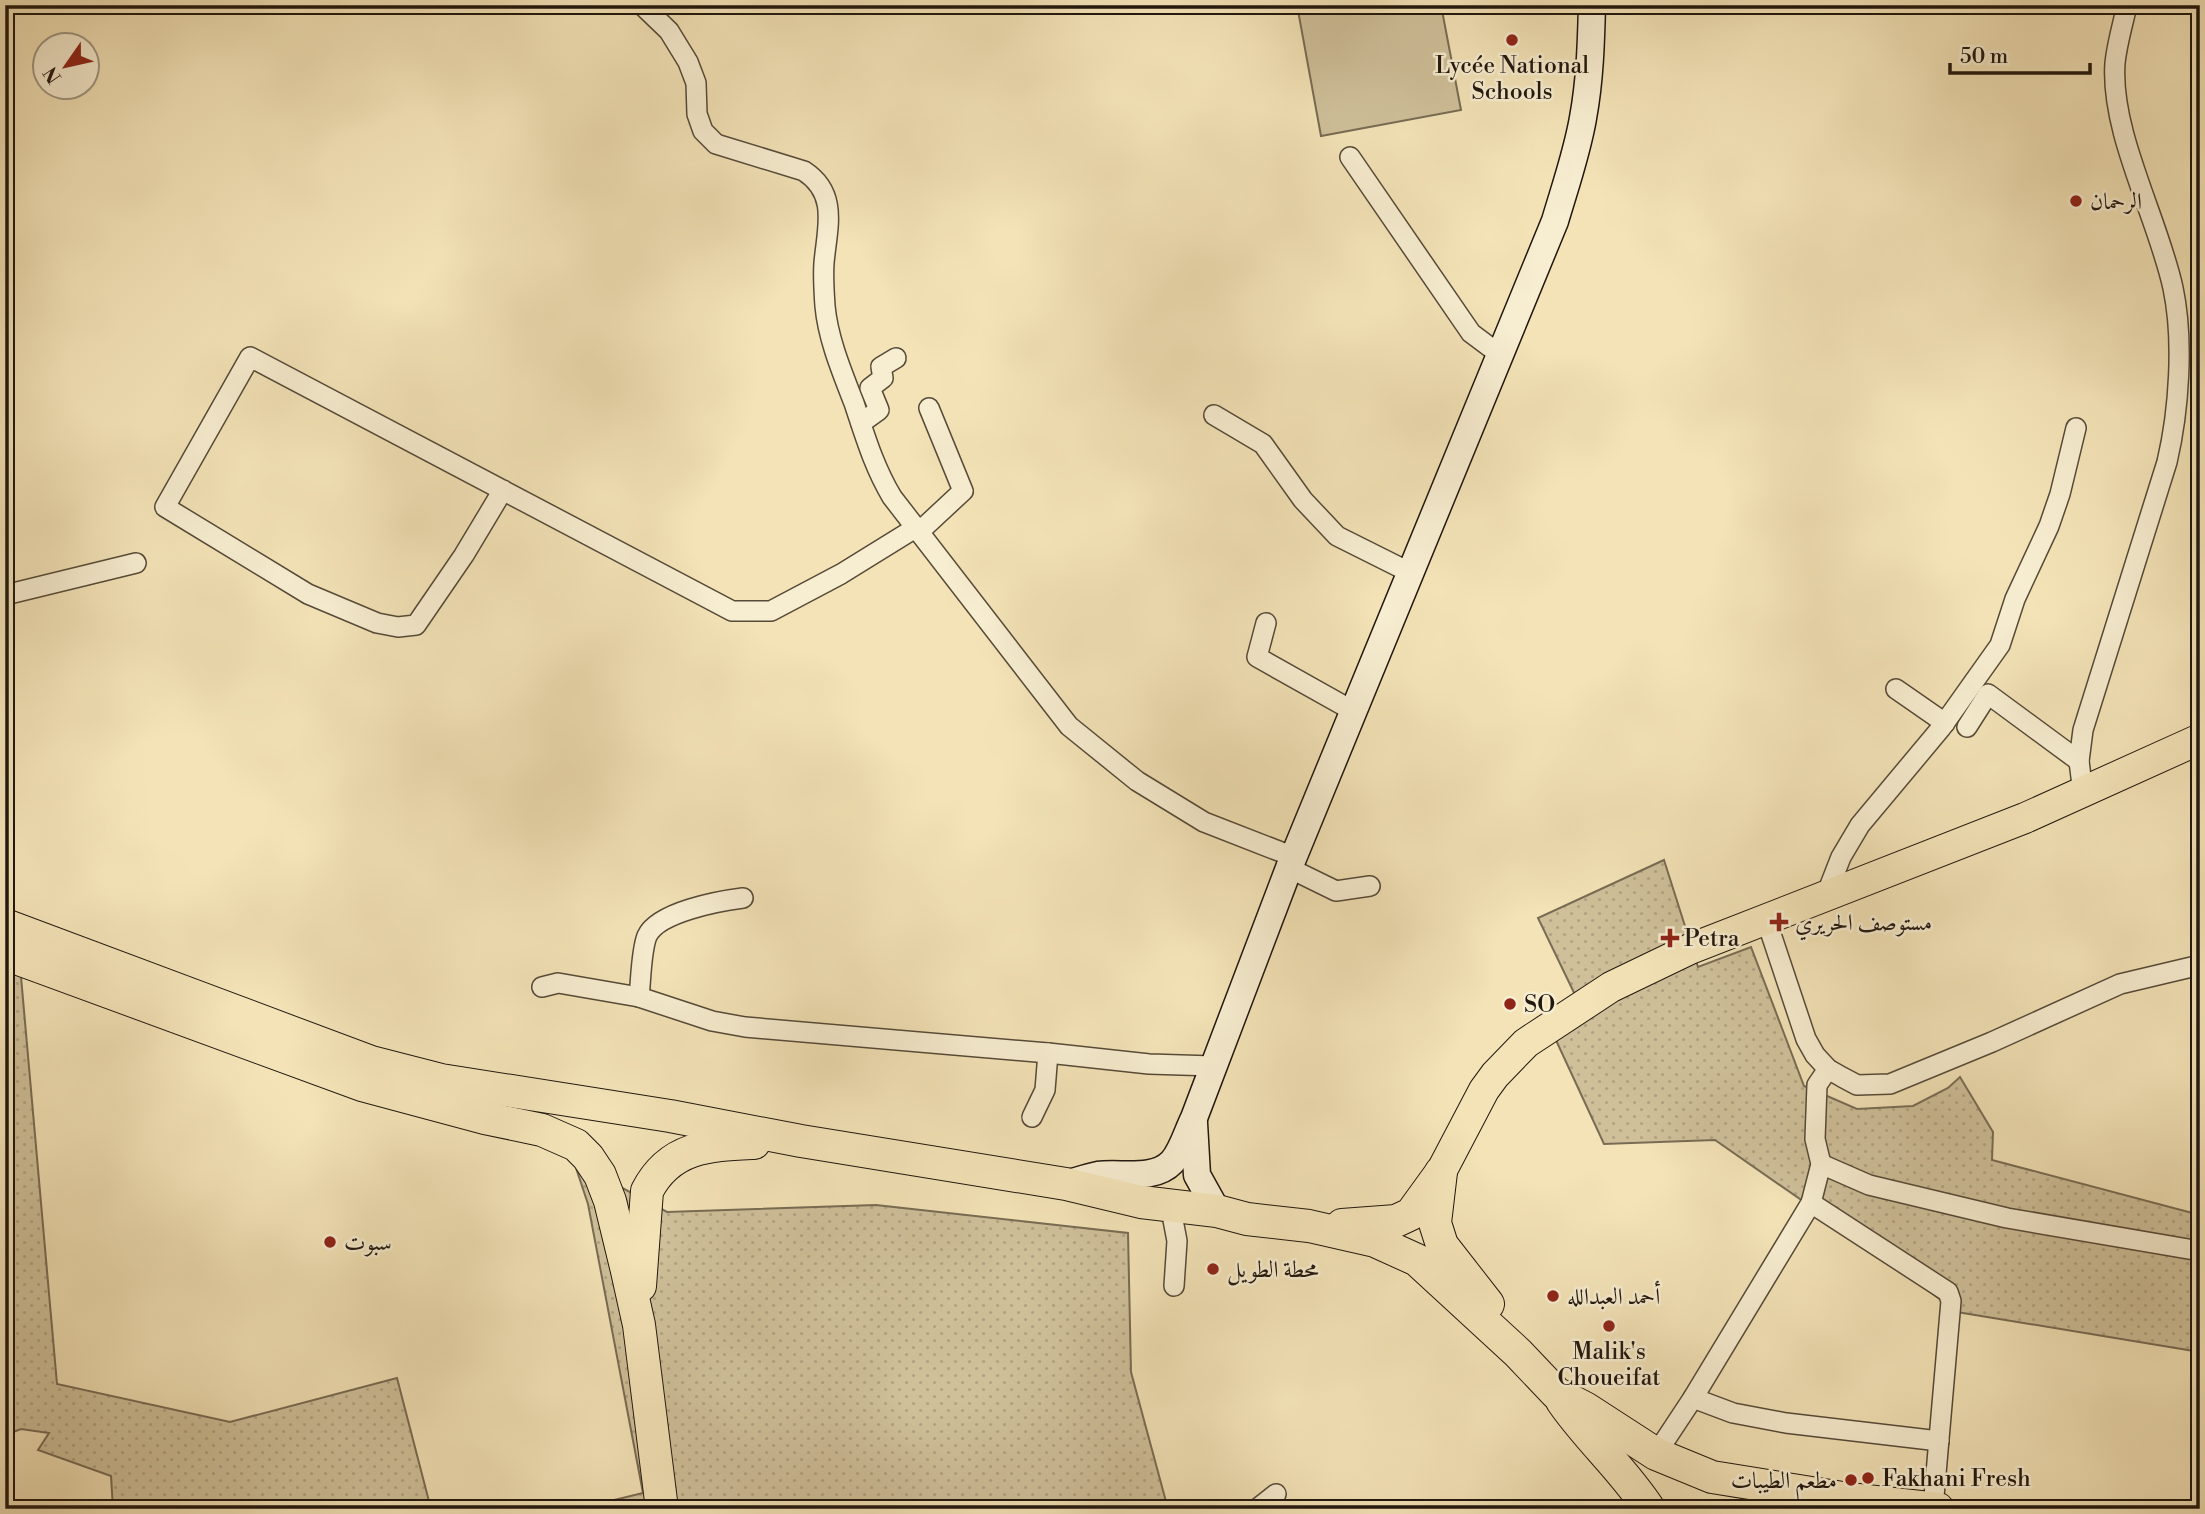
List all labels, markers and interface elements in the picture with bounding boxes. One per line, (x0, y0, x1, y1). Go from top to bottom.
north arrow (32, 32, 102, 102)
marker: Lycée National Schools (1504, 32, 1520, 48)
scale bar (1950, 32, 2090, 76)
text: 50 m (1960, 44, 2008, 70)
place label: Lycée National Schools (1435, 52, 1589, 106)
text: N (39, 62, 67, 88)
place label: الرحمان (2090, 188, 2142, 216)
marker: الرحمان (2068, 193, 2084, 209)
place label: مستوصف الحريري (1795, 909, 1932, 941)
marker: مستوصف الحريري (1769, 912, 1789, 932)
place label: Petra (1684, 925, 1740, 953)
marker: Petra (1662, 930, 1678, 946)
place label: SO (1524, 991, 1555, 1019)
marker: SO (1502, 996, 1518, 1012)
place label: سبوت (344, 1229, 392, 1257)
marker: سبوت (322, 1234, 338, 1250)
place label: محطة الطويل (1227, 1256, 1319, 1286)
marker: محطة الطويل (1205, 1261, 1221, 1277)
place label: أحمد العبدالله (1567, 1280, 1661, 1311)
marker: أحمد العبدالله (1545, 1288, 1561, 1304)
marker: Malik's Choueifat (1601, 1318, 1617, 1334)
place label: Malik's Choueifat (1558, 1338, 1660, 1392)
place label: Fakhani Fresh (1882, 1465, 2031, 1493)
place label: مطعم الطيبات (1731, 1467, 1837, 1502)
marker: Fakhani Fresh (1860, 1470, 1876, 1486)
marker: مطعم الطيبات (1843, 1472, 1859, 1488)

